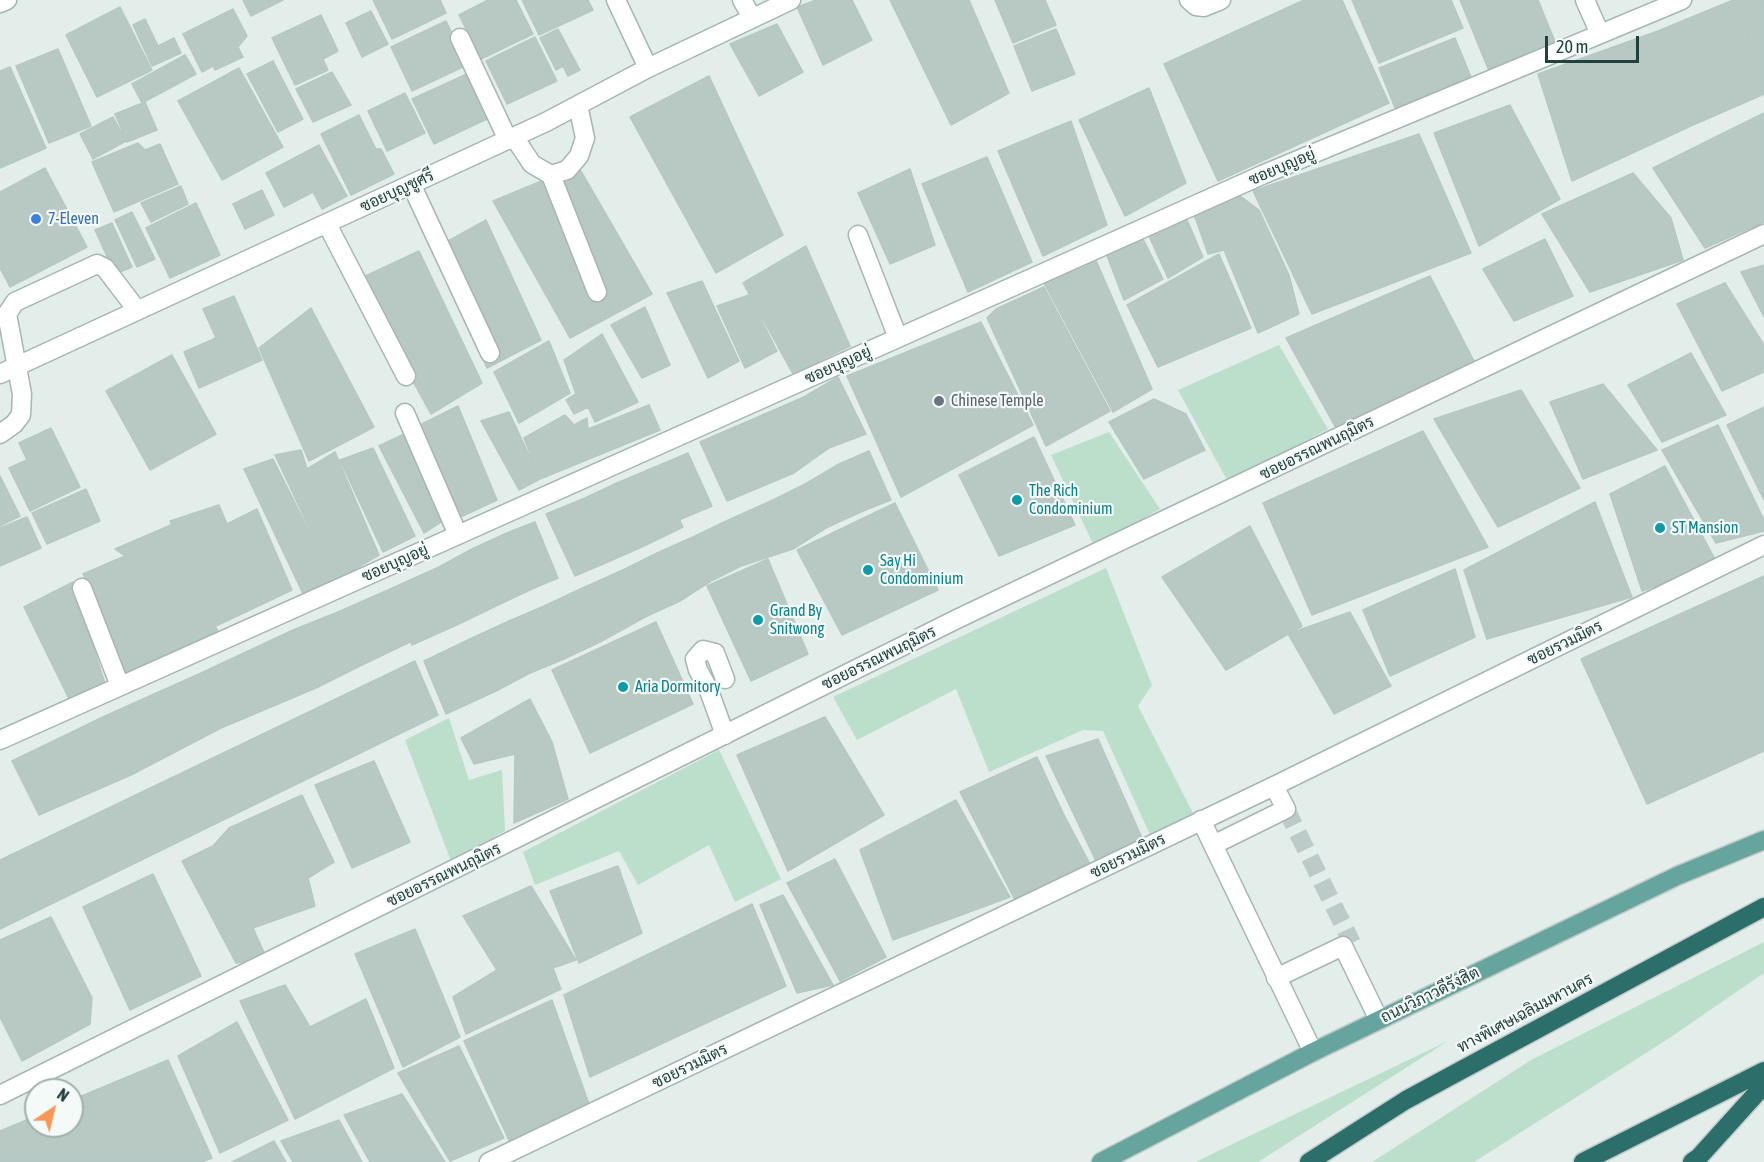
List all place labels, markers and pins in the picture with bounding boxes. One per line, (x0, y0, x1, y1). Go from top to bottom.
place label: 7-Eleven (48, 209, 99, 229)
marker: 7-Eleven (29, 212, 43, 226)
place label: Chinese Temple (951, 391, 1044, 411)
marker: Chinese Temple (932, 394, 946, 408)
place label: The Rich Condominium (1029, 481, 1112, 519)
marker: The Rich Condominium (1010, 493, 1024, 507)
place label: ST Mansion (1672, 518, 1738, 538)
marker: ST Mansion (1653, 521, 1667, 535)
place label: Say Hi Condominium (880, 551, 963, 589)
marker: Say Hi Condominium (861, 563, 875, 577)
place label: Grand By Snitwong (770, 601, 824, 639)
marker: Grand By Snitwong (751, 613, 765, 627)
place label: Aria Dormitory (635, 677, 721, 697)
marker: Aria Dormitory (616, 680, 630, 694)

